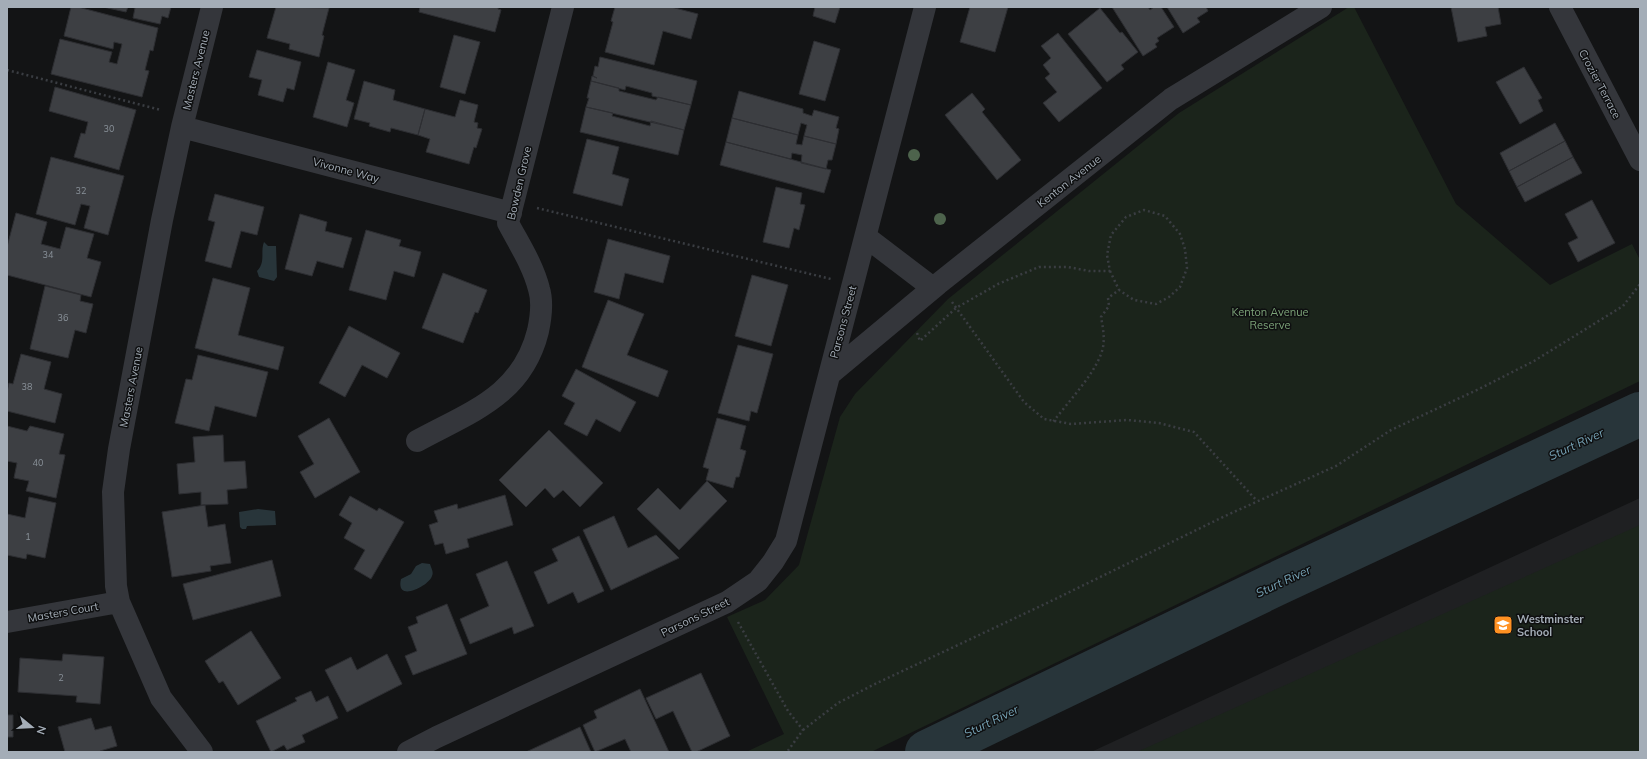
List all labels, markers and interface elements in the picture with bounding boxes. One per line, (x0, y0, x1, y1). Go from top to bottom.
street label: Masters Avenue (179, 29, 213, 111)
street label: Crozier Terrace (1576, 47, 1624, 121)
house number: 30 (104, 123, 114, 134)
street label: Bowden Grove (504, 145, 534, 221)
street label: Kenton Avenue (1034, 152, 1104, 210)
street label: Vivonne Way (311, 154, 381, 186)
house number: 32 (76, 185, 86, 196)
house number: 34 (43, 249, 54, 260)
street label: Parsons Street (827, 284, 859, 360)
park label: Kenton Avenue Reserve (1232, 305, 1309, 332)
house number: 36 (58, 312, 68, 323)
street label: Masters Avenue (116, 346, 146, 428)
house number: 38 (22, 381, 32, 392)
water label: Sturt River (1546, 424, 1606, 463)
house number: 40 (33, 457, 43, 468)
house number: 1 (25, 531, 31, 542)
water label: Sturt River (1253, 561, 1313, 600)
street label: Parsons Street (659, 594, 732, 640)
street label: Masters Court (27, 599, 100, 625)
place label: Westminster School (1517, 612, 1584, 639)
school or university icon: Westminster School (1492, 614, 1514, 636)
house number: 2 (58, 672, 64, 683)
water label: Sturt River (961, 701, 1021, 741)
north arrow (12, 707, 52, 747)
text: N (34, 724, 49, 736)

